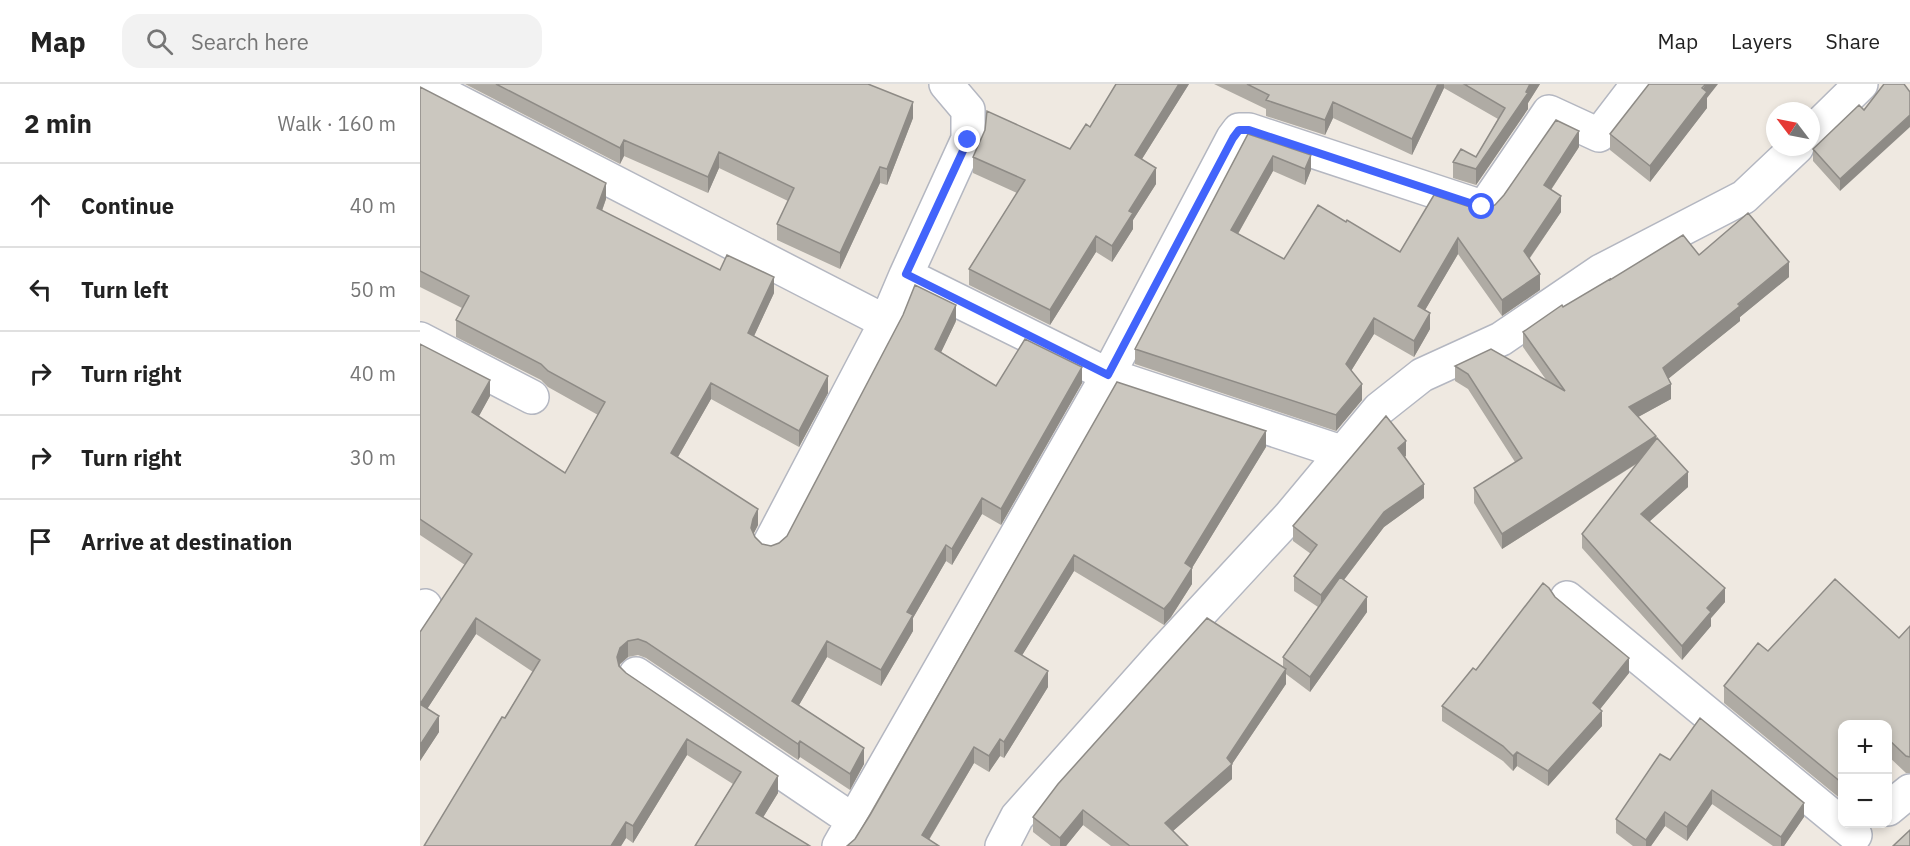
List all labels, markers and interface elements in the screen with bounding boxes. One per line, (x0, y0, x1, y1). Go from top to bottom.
search box (122, 14, 542, 68)
text: Map (30, 23, 86, 60)
icon: search (143, 25, 176, 58)
text: Search here (191, 27, 309, 56)
text: Map (1658, 27, 1698, 55)
text: Layers (1731, 27, 1793, 55)
text: Share (1826, 27, 1880, 55)
north arrow (1766, 102, 1820, 156)
text: 2 min (24, 106, 92, 140)
text: Walk · 160 m (278, 110, 396, 137)
route end (954, 126, 980, 152)
icon: ahead (24, 189, 57, 222)
text: Continue (81, 191, 174, 220)
text: 40 m (350, 192, 396, 219)
route start (1468, 193, 1494, 219)
icon: left (24, 273, 57, 306)
text: Turn left (81, 275, 169, 304)
text: 50 m (350, 276, 396, 303)
icon: right (24, 357, 57, 390)
text: Turn right (81, 359, 182, 388)
text: 40 m (350, 360, 396, 387)
icon: right (24, 441, 57, 474)
text: Turn right (81, 443, 182, 472)
text: 30 m (350, 444, 396, 471)
icon: arrive (24, 525, 57, 558)
text: Arrive at destination (81, 527, 292, 556)
map controls (1838, 720, 1892, 828)
button: + (1838, 720, 1892, 774)
button: − (1838, 774, 1892, 828)

